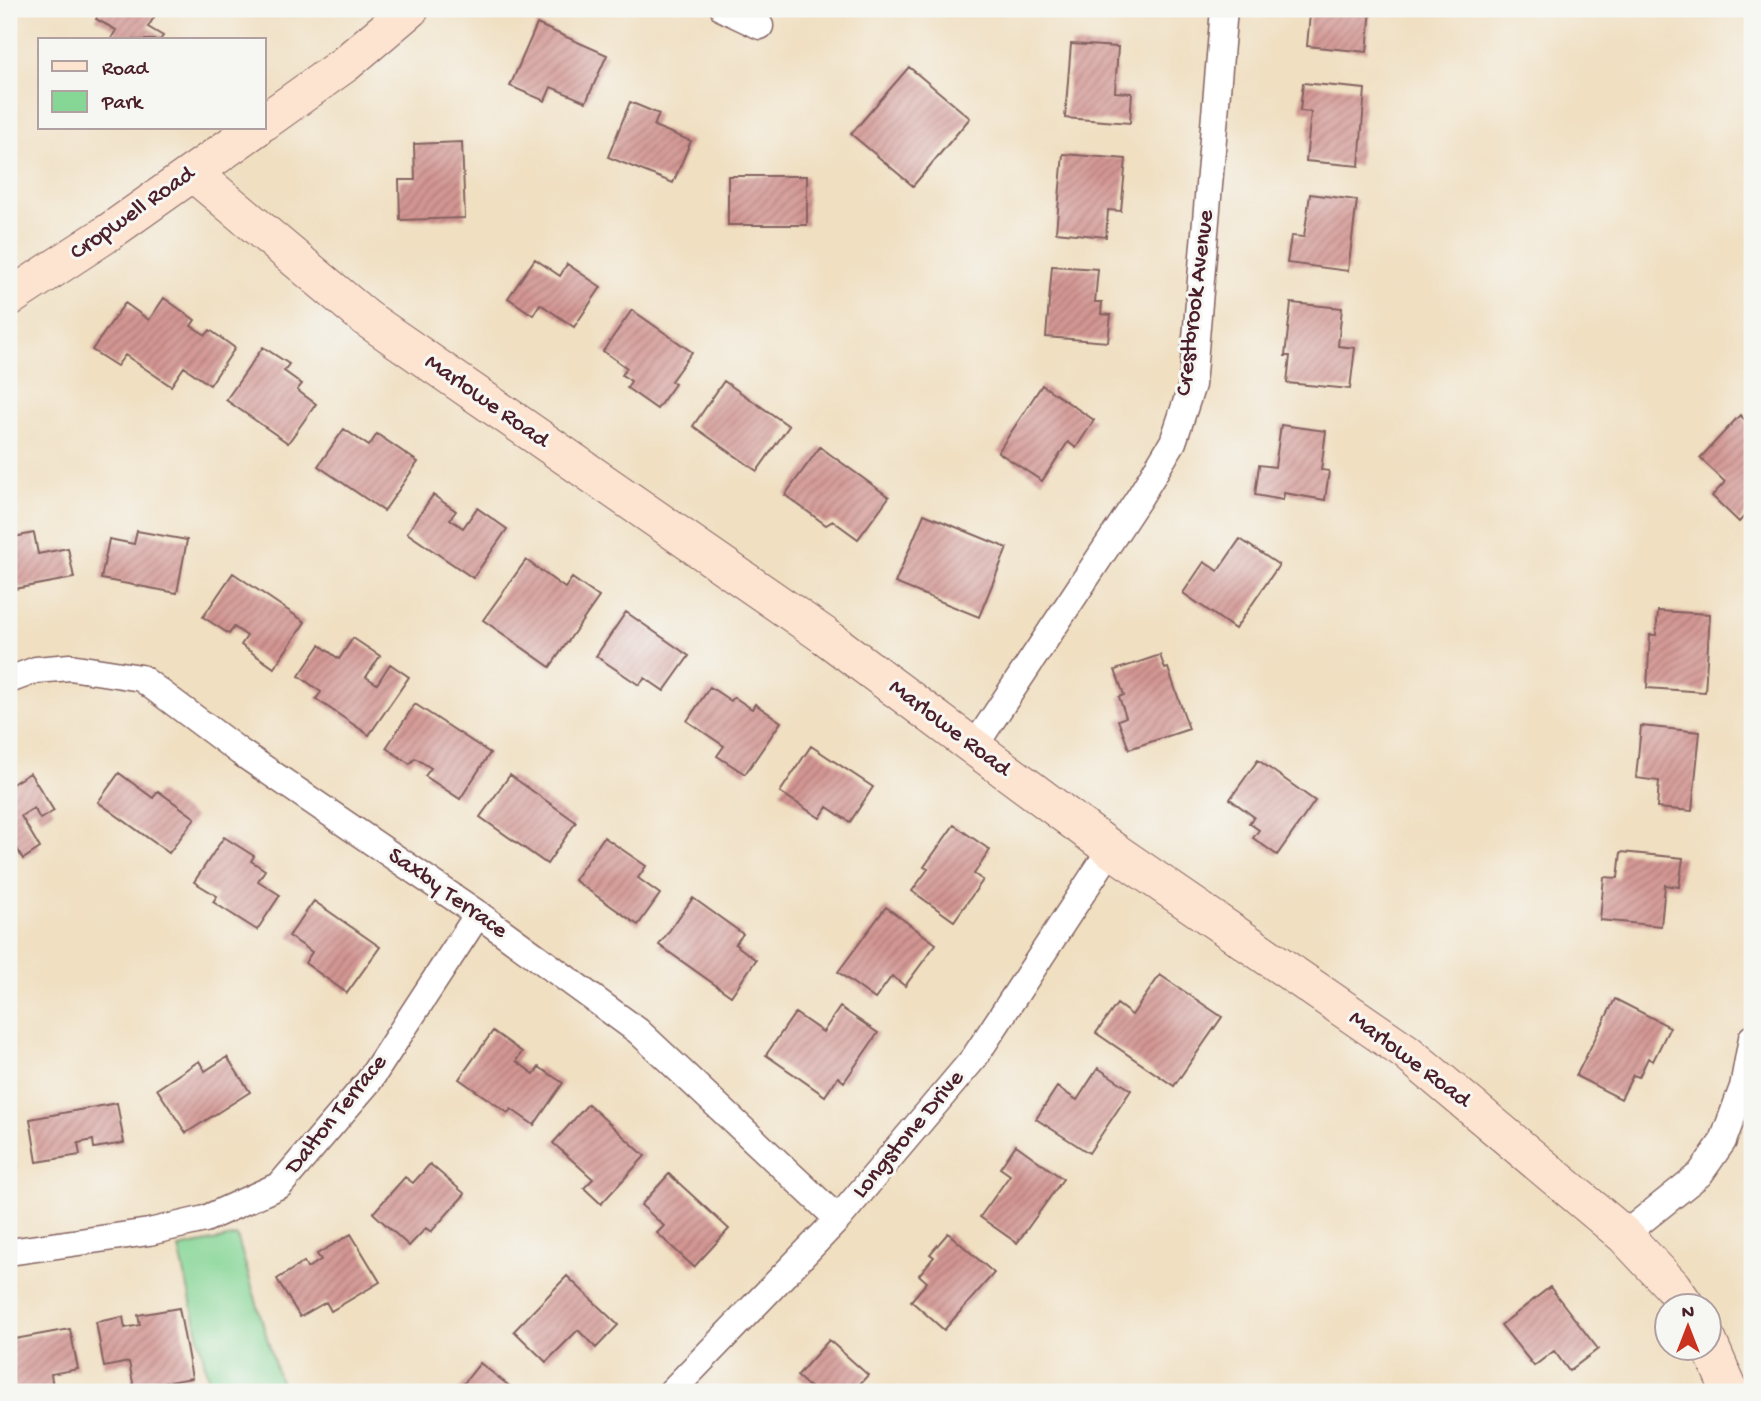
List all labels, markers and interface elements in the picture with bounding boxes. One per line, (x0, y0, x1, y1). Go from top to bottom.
legend (38, 38, 266, 130)
text: Road (102, 58, 150, 83)
text: Park (101, 92, 145, 117)
street label: Cropwell Road (65, 159, 202, 268)
street label: Crestbrook Avenue (1170, 208, 1222, 398)
street label: Marlowe Road (418, 348, 555, 457)
street label: Marlowe Road (882, 674, 1017, 785)
street label: Saxby Terrace (381, 842, 513, 946)
street label: Marlowe Road (1342, 1005, 1477, 1116)
street label: Dalton Terrace (279, 1049, 395, 1182)
street label: Longstone Drive (847, 1064, 972, 1205)
north arrow (1652, 1292, 1722, 1362)
text: N (1682, 1302, 1694, 1325)

